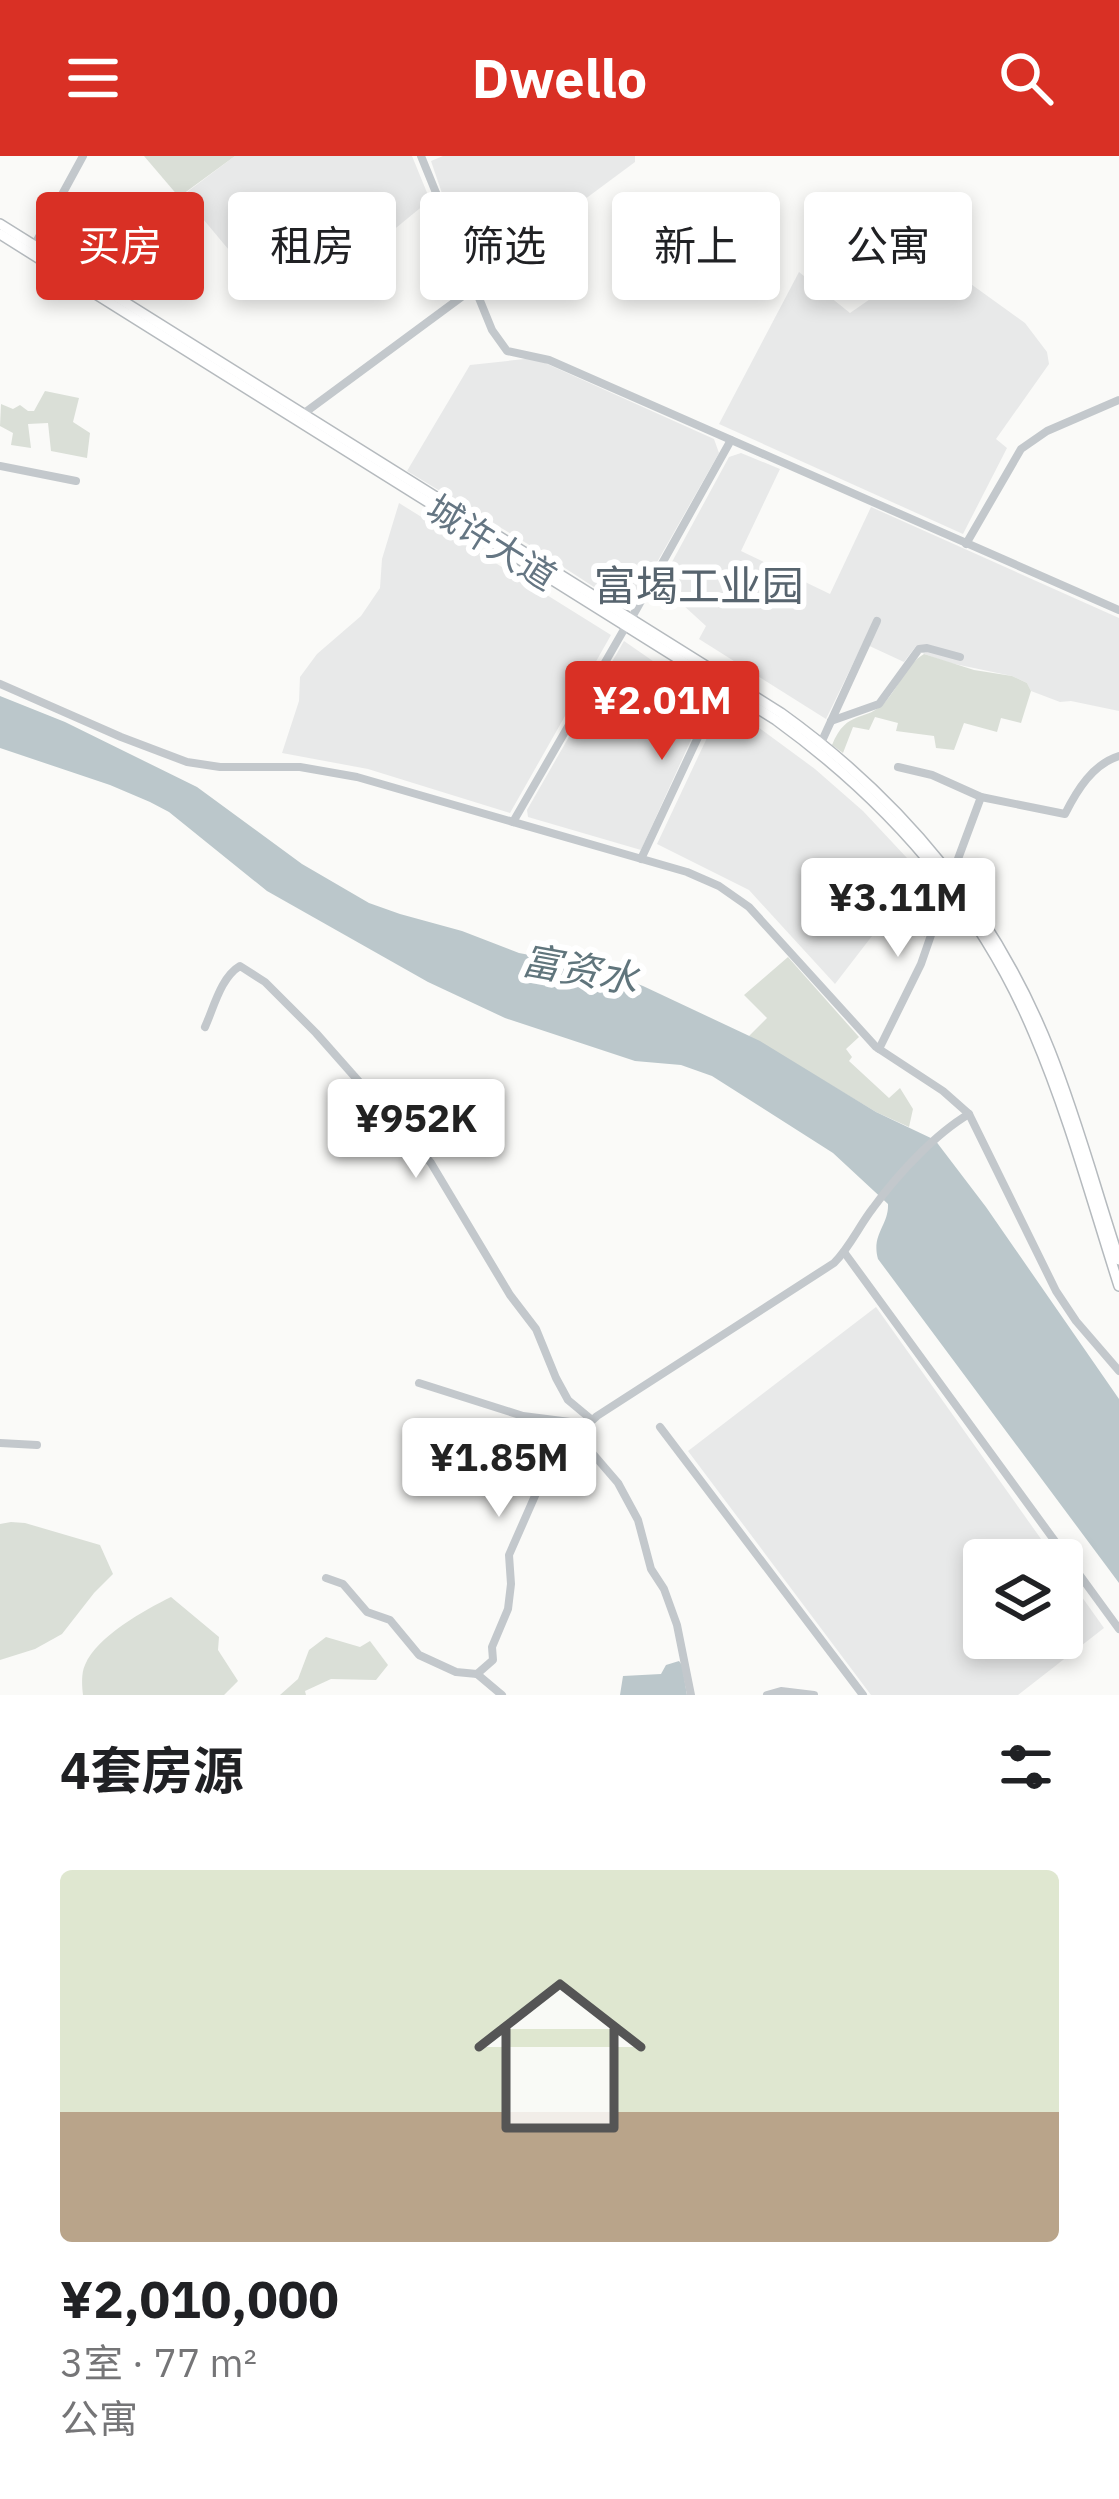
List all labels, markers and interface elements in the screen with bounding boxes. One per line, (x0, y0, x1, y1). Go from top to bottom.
text: Dwello (472, 43, 647, 113)
icon: menu (60, 45, 126, 111)
icon: search (993, 45, 1059, 111)
chip: 买房 (36, 192, 204, 300)
chip: 租房 (228, 192, 396, 300)
chip: 筛选 (420, 192, 588, 300)
chip: 新上 (612, 192, 780, 300)
chip: 公寓 (804, 192, 972, 300)
street label: 城许大道 (418, 484, 566, 600)
district label: 富堨工业园 (594, 558, 804, 613)
pin: ¥2.01M (564, 661, 760, 763)
text: ¥2.01M (592, 674, 732, 725)
pin: ¥3.11M (800, 858, 996, 960)
text: ¥3.11M (828, 871, 968, 922)
water label: 富资水 (518, 934, 644, 1005)
pin: ¥952K (332, 1079, 500, 1181)
text: ¥952K (355, 1092, 477, 1143)
pin: ¥1.85M (401, 1418, 597, 1520)
text: ¥1.85M (429, 1431, 569, 1482)
map controls (963, 1539, 1083, 1659)
button: layers (963, 1539, 1083, 1659)
icon: filters (993, 1734, 1059, 1800)
text: 4套房源 (60, 1737, 244, 1803)
icon: home (452, 1948, 668, 2164)
text: ¥2,010,000 (60, 2266, 339, 2332)
text: 3室 · 77 m² (60, 2337, 257, 2388)
text: 公寓 (60, 2393, 138, 2444)

